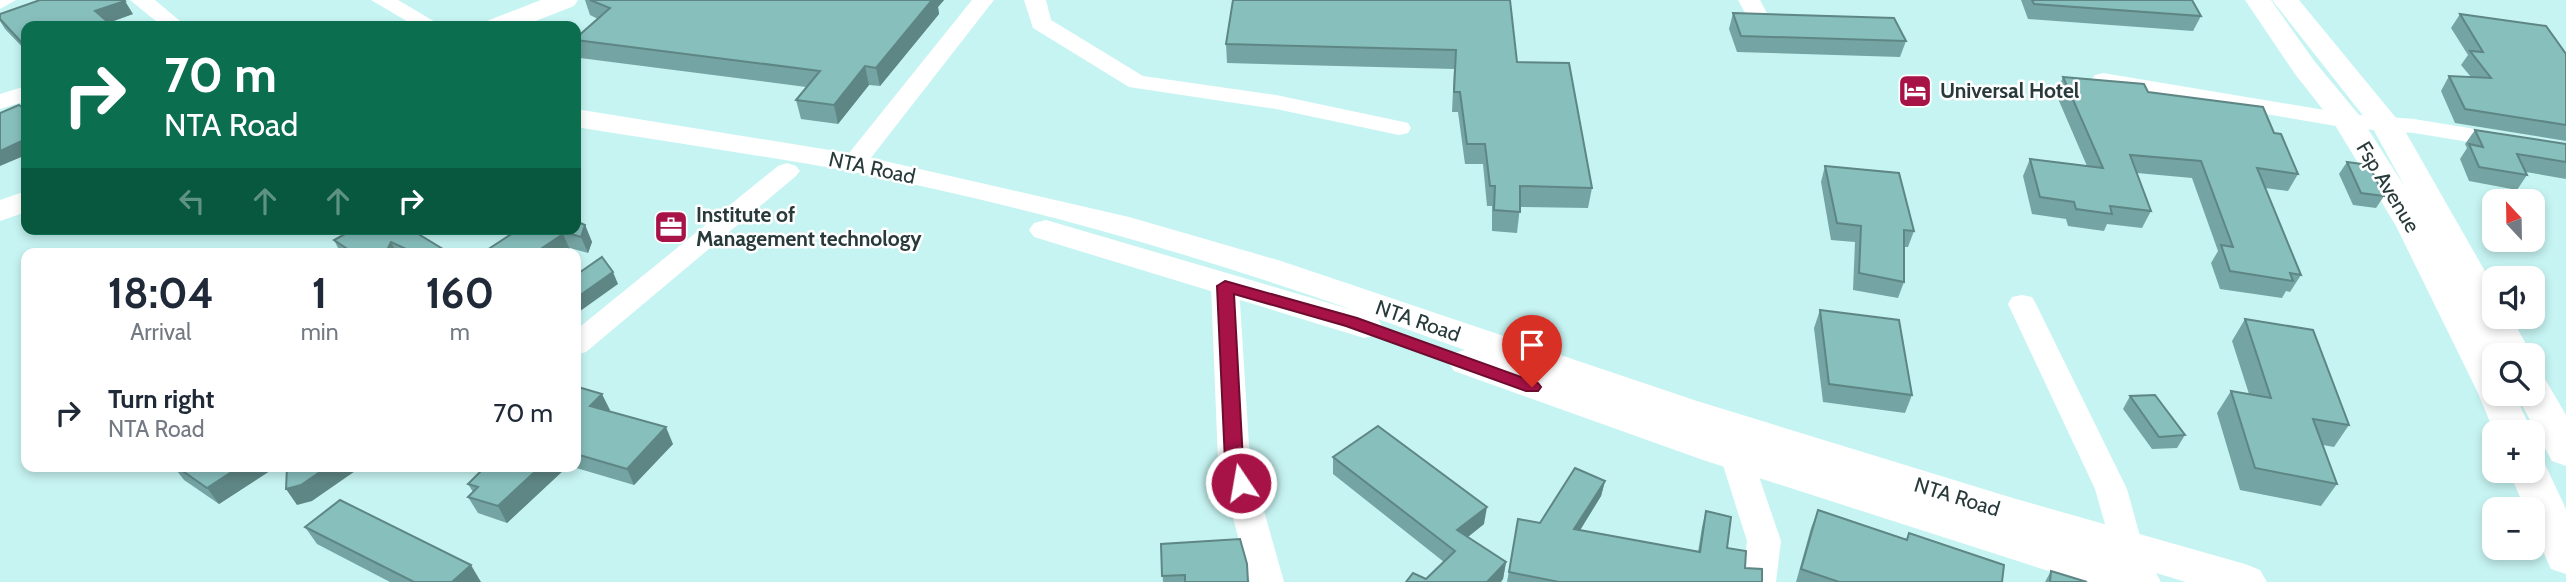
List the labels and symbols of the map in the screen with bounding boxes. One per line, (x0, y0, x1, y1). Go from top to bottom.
hotel icon: Universal Hotel (1896, 72, 1934, 110)
place label: Universal Hotel (1940, 78, 2080, 103)
street label: Fsp Avenue (2351, 137, 2426, 237)
street label: NTA Road (826, 146, 918, 189)
north arrow (2482, 189, 2544, 252)
place label: Institute of Management technology (696, 202, 922, 251)
office icon: Institute of Management technology (652, 208, 690, 246)
street label: NTA Road (1372, 294, 1464, 347)
pin (1502, 315, 1562, 387)
position arrow (1204, 446, 1278, 520)
street label: NTA Road (1911, 472, 2003, 521)

